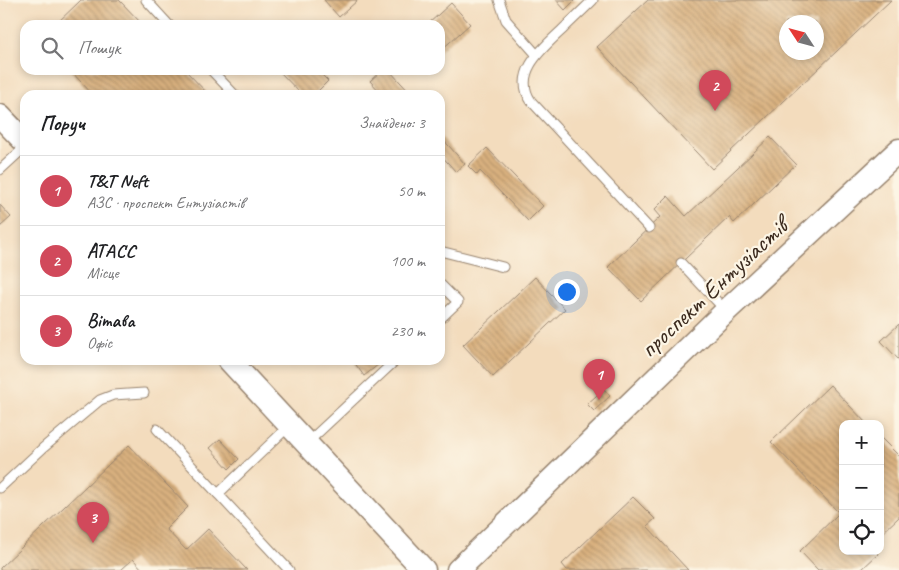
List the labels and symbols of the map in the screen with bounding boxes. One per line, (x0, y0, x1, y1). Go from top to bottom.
north arrow (779, 15, 824, 60)
pin: 2 (699, 70, 731, 111)
street label: проспект Ентузіастів (633, 206, 799, 365)
your location (554, 279, 580, 305)
pin: 1 (583, 359, 615, 400)
pin: 3 (77, 502, 109, 543)

